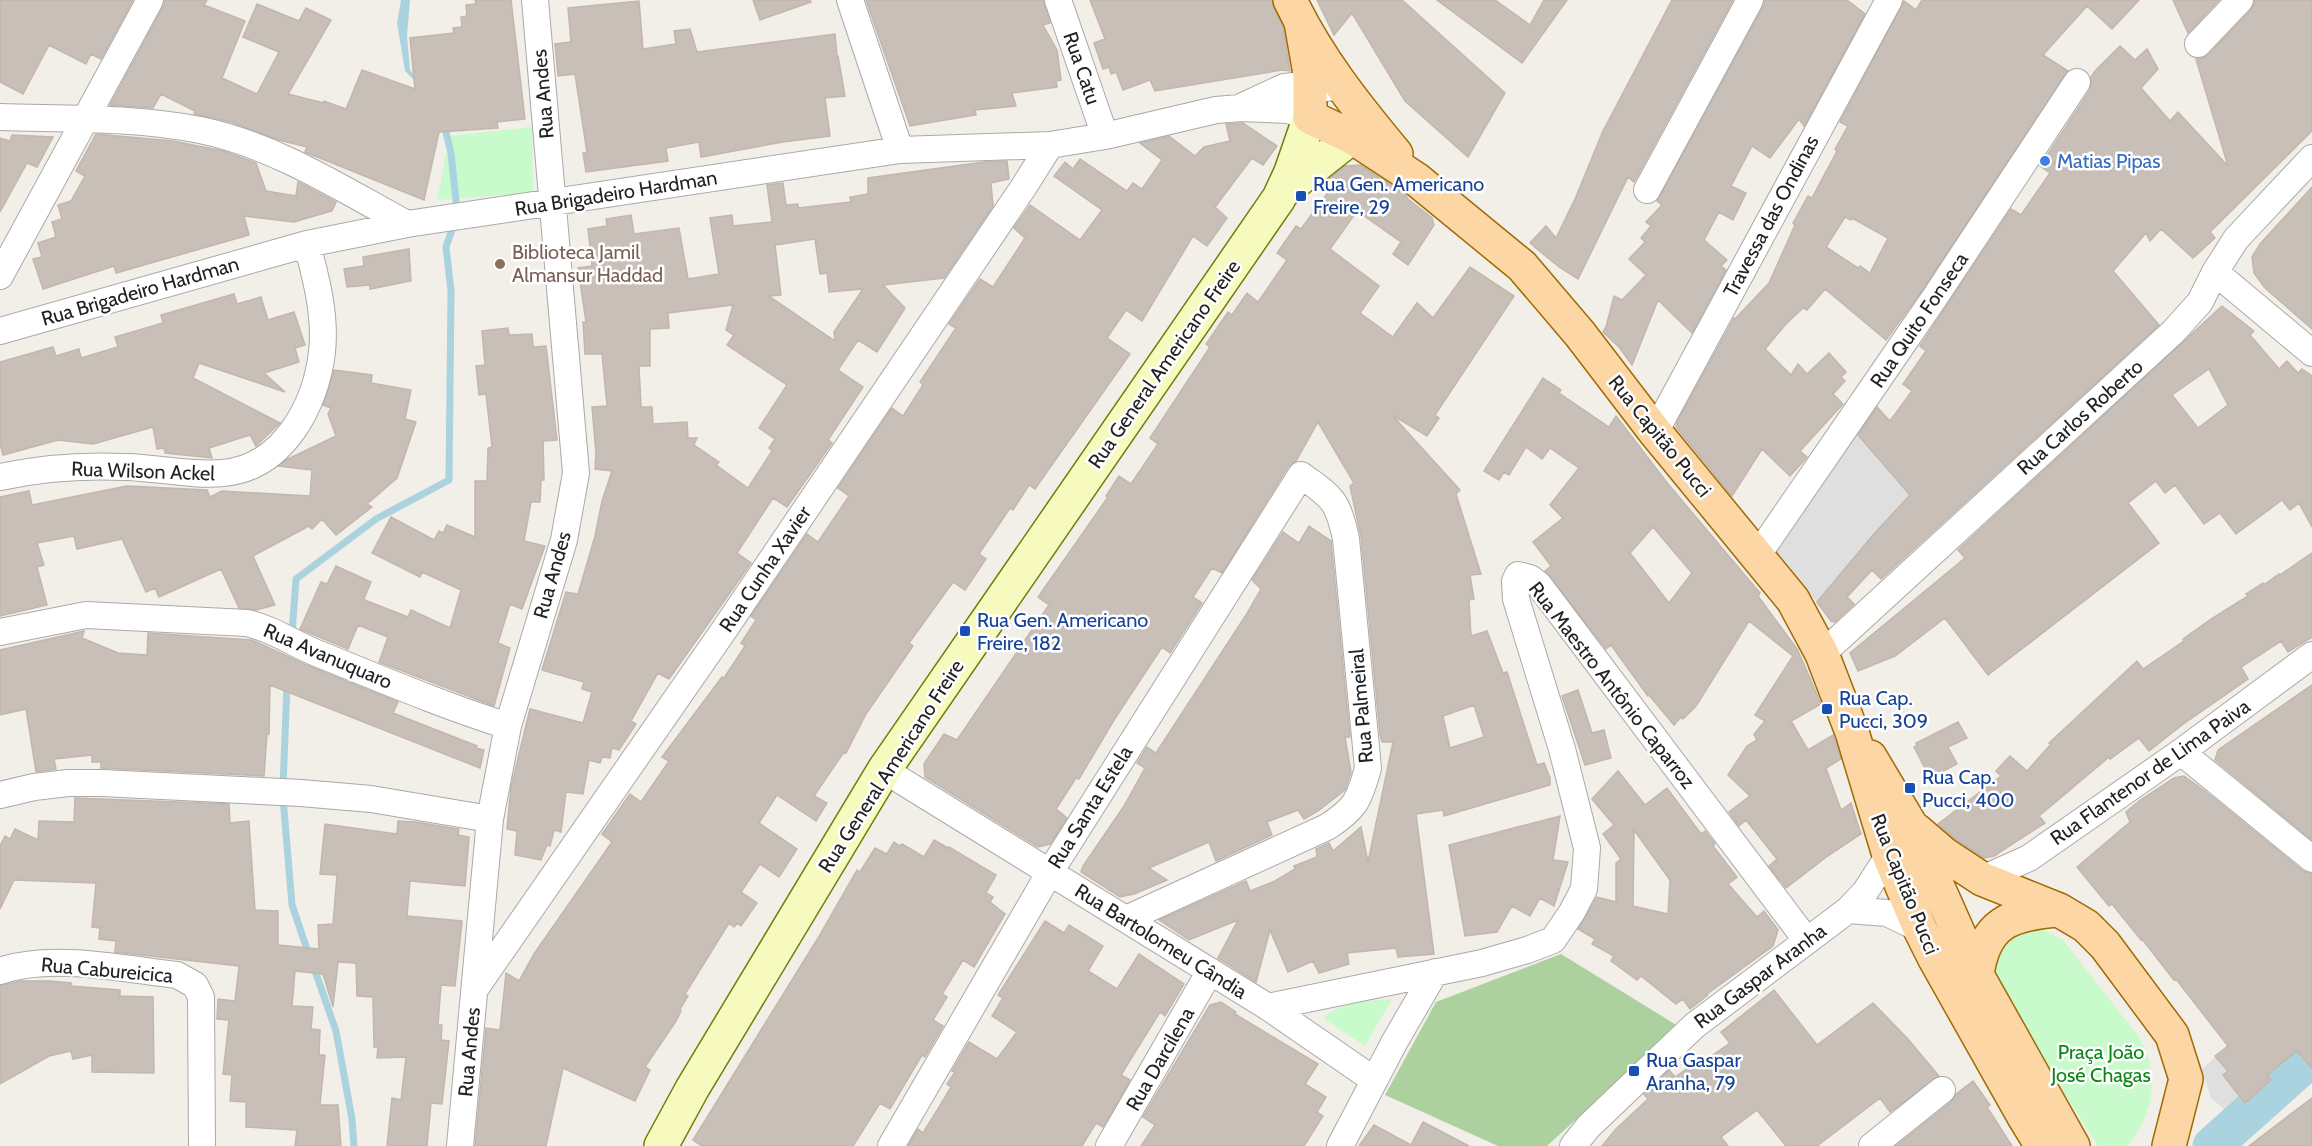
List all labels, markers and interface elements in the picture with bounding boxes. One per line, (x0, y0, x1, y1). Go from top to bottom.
street label: Rua Catu (1058, 28, 1106, 108)
street label: Rua Andes (527, 48, 559, 140)
street label: Travessa das Ondinas (1718, 131, 1824, 301)
place label: Matias Pipas (2057, 149, 2160, 173)
marker: Matias Pipas (2038, 154, 2052, 168)
street label: Rua Brigadeiro Hardman (513, 165, 719, 221)
place label: Rua Gen. Americano Freire, 29 (1313, 172, 1484, 219)
marker: Rua Gen. Americano Freire, 29 (1294, 189, 1308, 203)
place label: Biblioteca Jamil Almansur Haddad (512, 240, 663, 287)
street label: Rua Quito Fonseca (1865, 248, 1973, 392)
street label: Rua Brigadeiro Hardman (38, 251, 242, 331)
street label: Rua General Americano Freire (1083, 255, 1245, 473)
marker: Biblioteca Jamil Almansur Haddad (493, 257, 507, 271)
street label: Rua Carlos Roberto (2012, 354, 2148, 480)
street label: Rua Capitão Pucci (1604, 370, 1716, 502)
street label: Rua Wilson Ackel (71, 456, 216, 486)
street label: Rua Cunha Xavier (714, 501, 816, 637)
street label: Rua Andes (528, 529, 576, 621)
street label: Rua Maestro Antônio Caparroz (1524, 577, 1700, 793)
place label: Rua Gen. Americano Freire, 182 (977, 608, 1148, 655)
street label: Rua Avanuquaro (260, 618, 396, 694)
marker: Rua Gen. Americano Freire, 182 (958, 624, 972, 638)
street label: Rua Palmeiral (1344, 648, 1378, 764)
street label: Rua General Americano Freire (813, 655, 969, 877)
place label: Rua Cap. Pucci, 309 (1839, 686, 1928, 733)
street label: Rua Flantenor de Lima Paiva (2046, 694, 2255, 850)
marker: Rua Cap. Pucci, 309 (1820, 702, 1834, 716)
street label: Rua Santa Estela (1043, 741, 1137, 873)
place label: Rua Cap. Pucci, 400 (1922, 765, 2014, 812)
marker: Rua Cap. Pucci, 400 (1903, 781, 1917, 795)
street label: Rua Capitão Pucci (1866, 810, 1944, 958)
street label: Rua Bartolomeu Cândia (1071, 878, 1252, 1004)
street label: Rua Gaspar Aranha (1689, 918, 1831, 1033)
street label: Rua Cabureicica (40, 952, 174, 988)
street label: Rua Darcilena (1121, 1003, 1199, 1115)
street label: Rua Andes (453, 1006, 485, 1098)
park label: Praça João José Chagas (2050, 1040, 2151, 1087)
place label: Rua Gaspar Aranha, 79 (1646, 1048, 1741, 1095)
marker: Rua Gaspar Aranha, 79 (1627, 1064, 1641, 1078)

